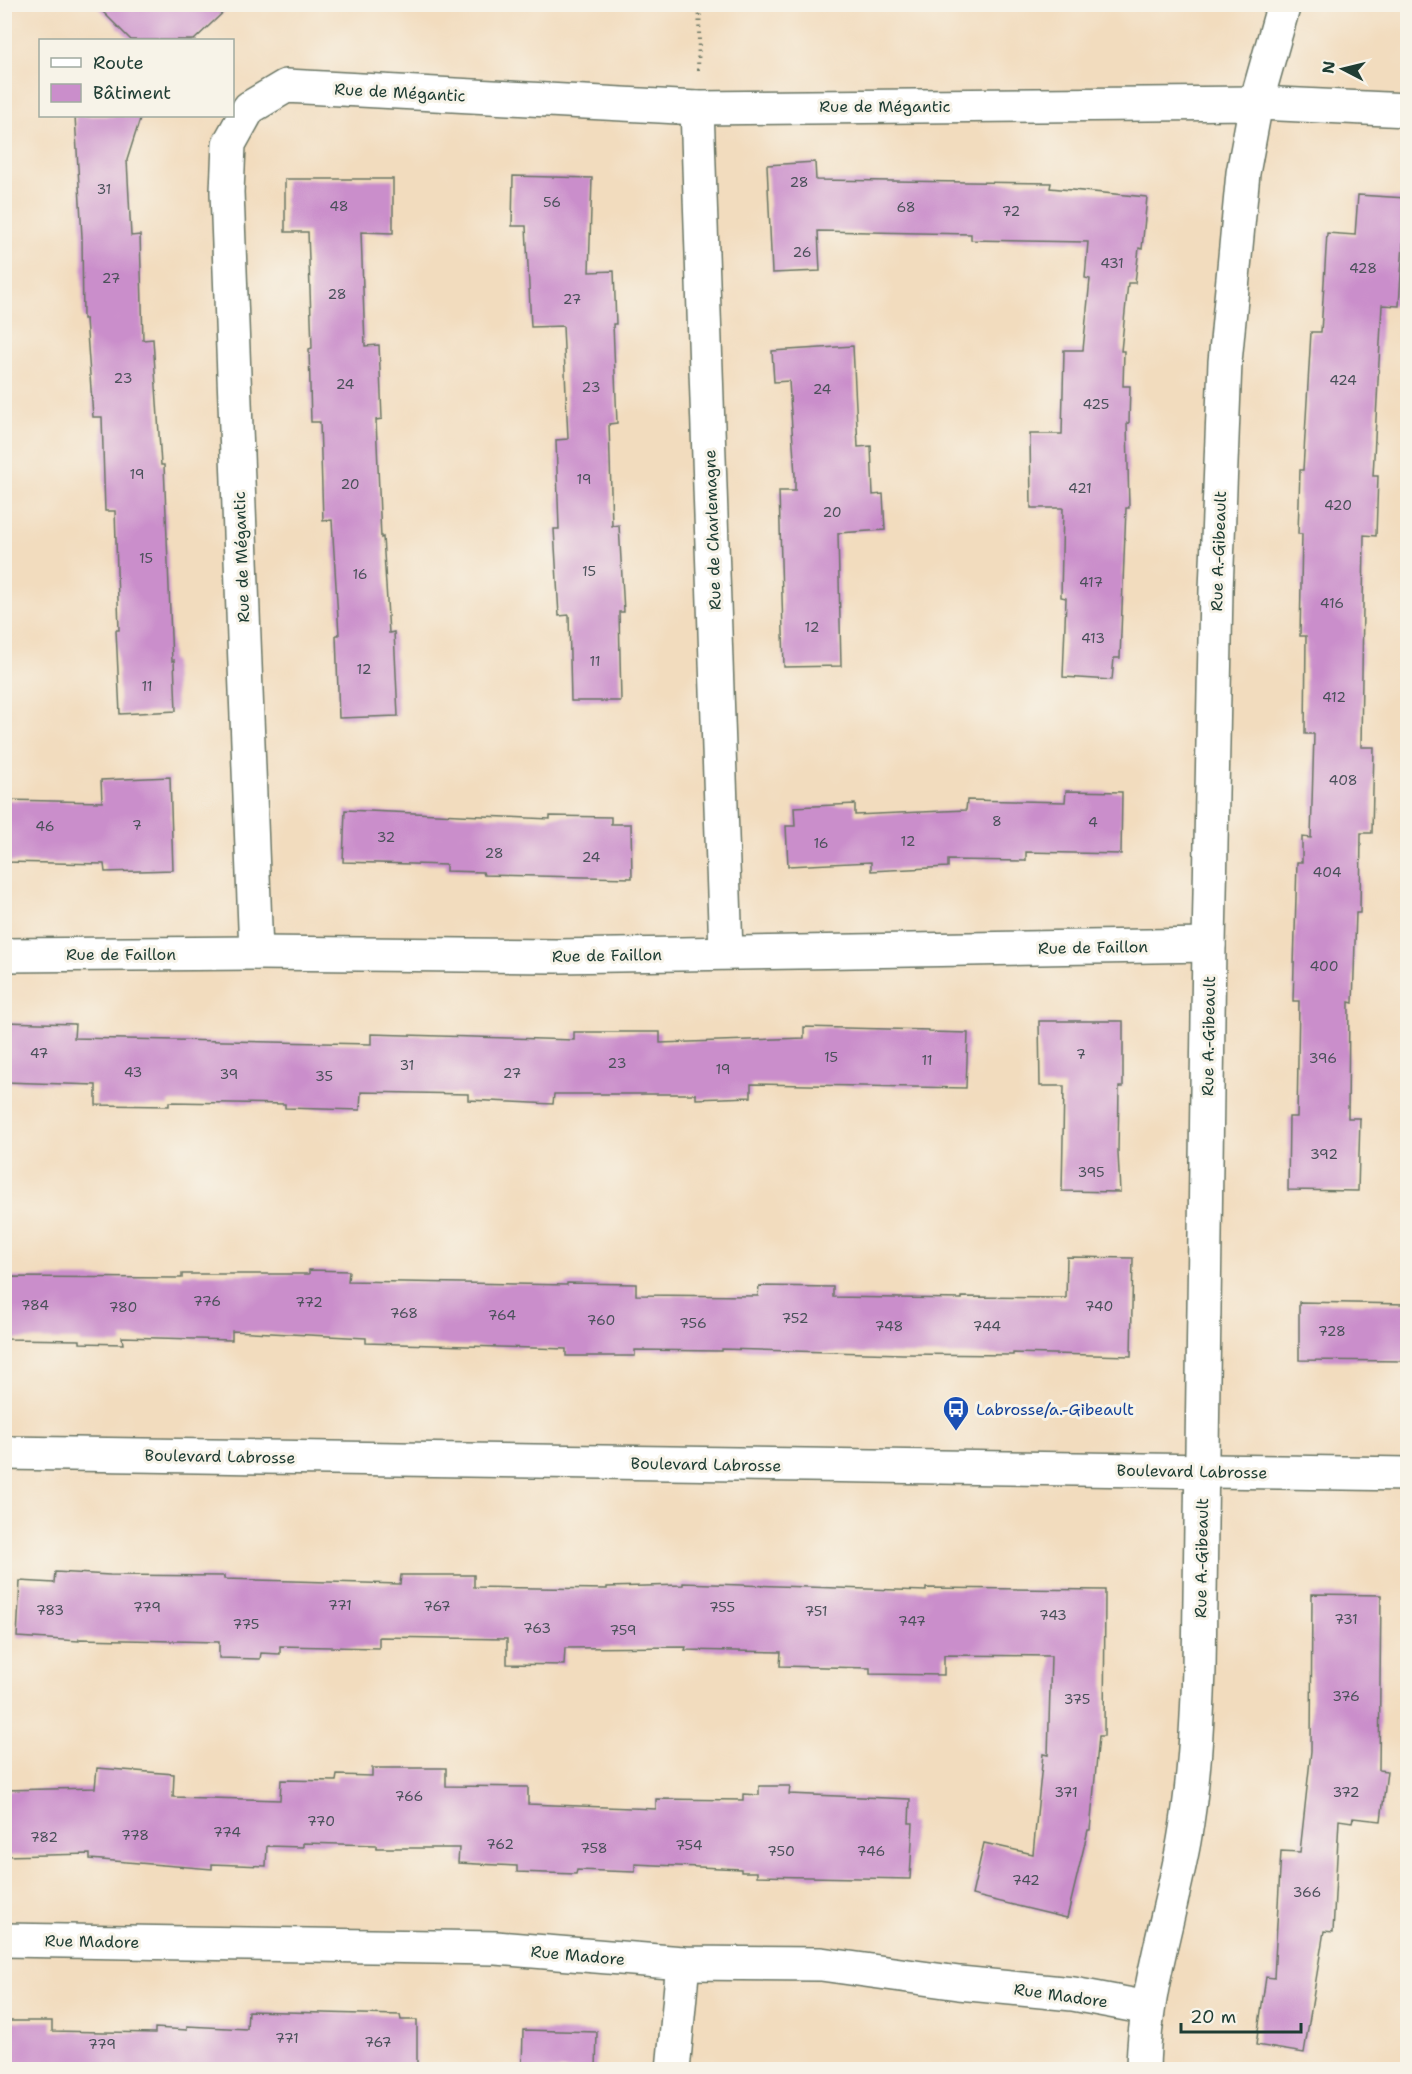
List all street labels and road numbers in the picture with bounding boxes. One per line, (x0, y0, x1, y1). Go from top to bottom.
street label: Rue de Mégantic (334, 79, 466, 106)
street label: Rue de Mégantic (819, 96, 951, 117)
street label: Rue de Charlemagne (699, 449, 726, 611)
street label: Rue A.-Gibeault (1206, 490, 1231, 612)
street label: Rue de Mégantic (229, 491, 254, 623)
street label: Rue de Faillon (1038, 936, 1148, 959)
street label: Rue de Faillon (66, 944, 176, 965)
street label: Rue de Faillon (552, 944, 662, 967)
street label: Rue A.-Gibeault (1197, 976, 1220, 1096)
street label: Boulevard Labrosse (144, 1445, 295, 1468)
street label: Boulevard Labrosse (630, 1453, 781, 1476)
street label: Boulevard Labrosse (1116, 1460, 1267, 1483)
street label: Rue A.-Gibeault (1190, 1498, 1213, 1618)
street label: Rue Madore (44, 1930, 139, 1953)
street label: Rue Madore (530, 1941, 626, 1970)
street label: Rue Madore (1013, 1979, 1109, 2012)

